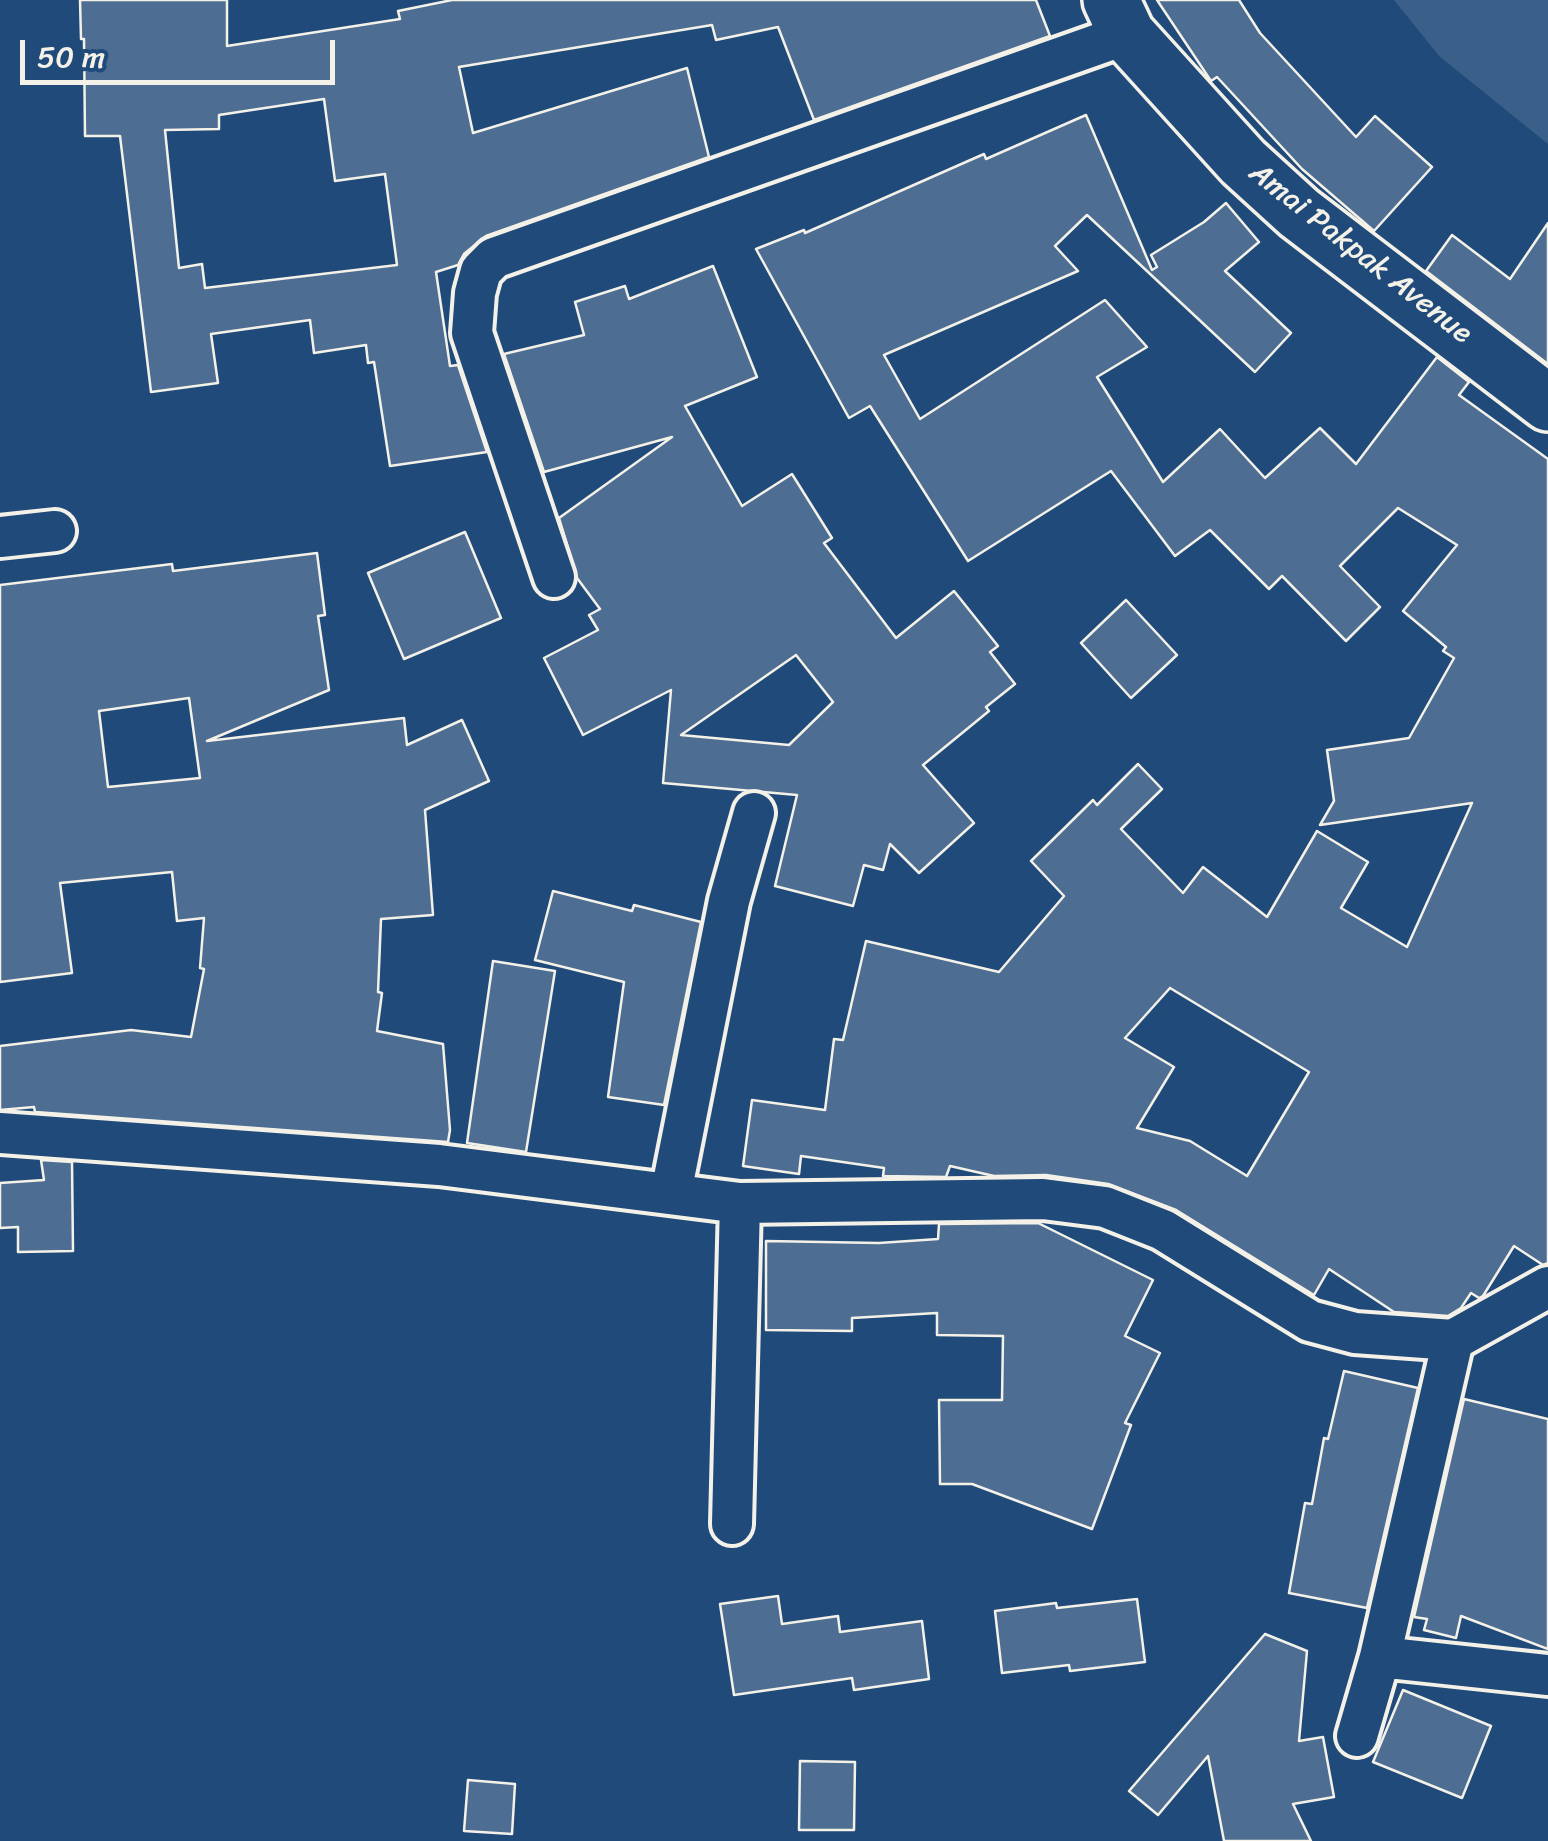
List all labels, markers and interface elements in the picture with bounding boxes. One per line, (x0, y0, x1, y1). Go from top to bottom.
scale bar (25, 20, 340, 82)
text: 50 m (37, 30, 105, 84)
street label: Amai Pakpak Avenue (1241, 156, 1479, 352)

